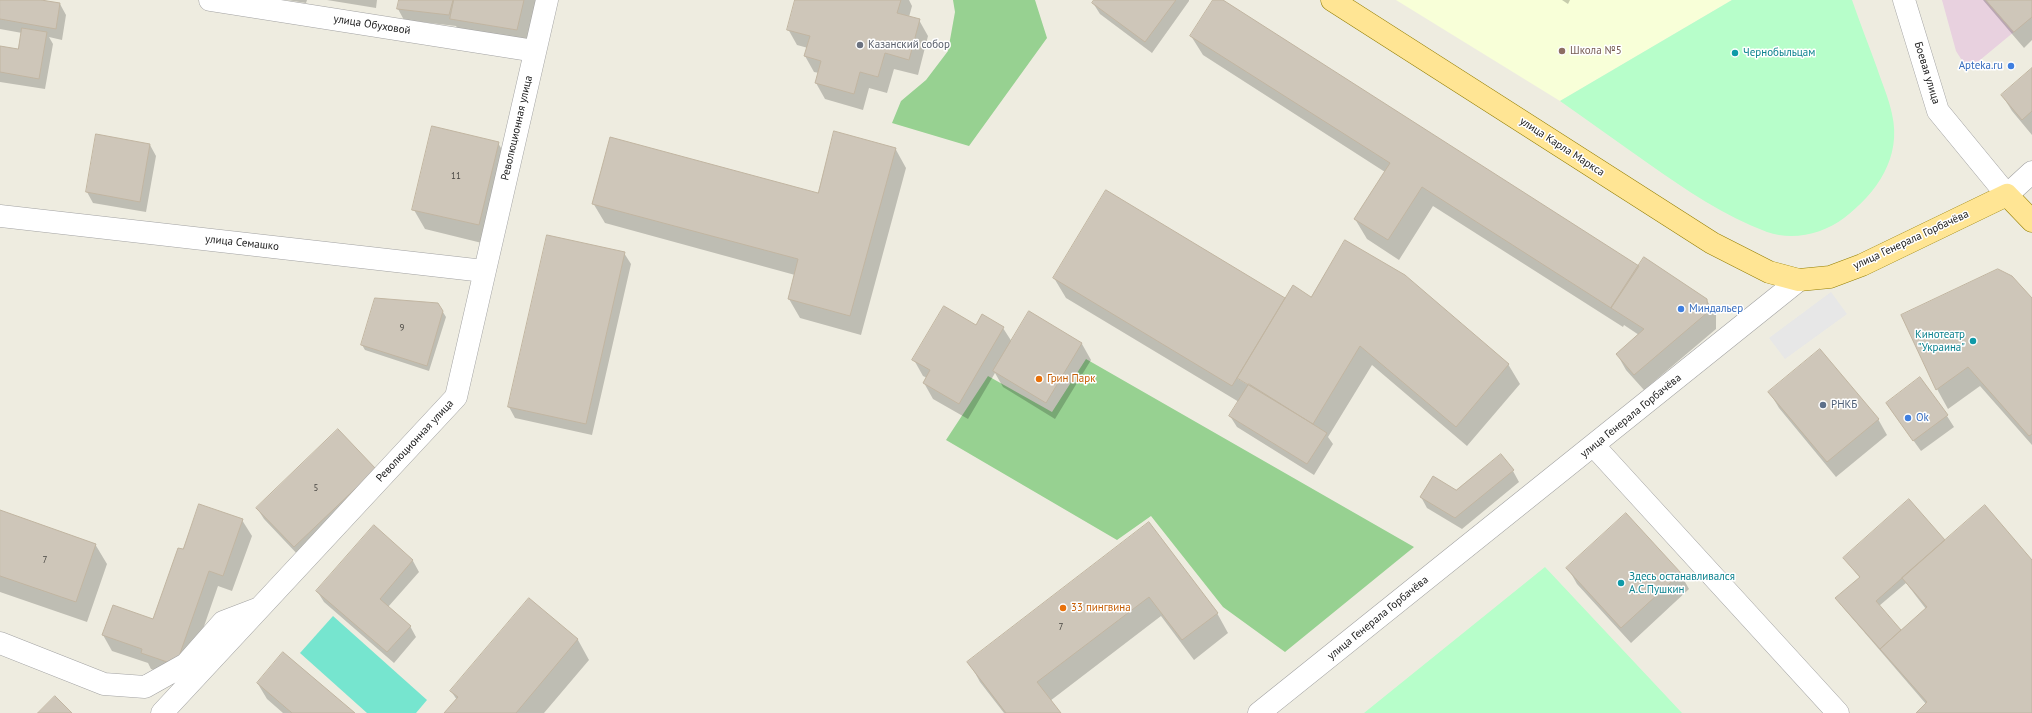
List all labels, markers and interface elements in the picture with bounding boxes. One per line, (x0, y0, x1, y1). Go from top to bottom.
street label: улица Обуховой (332, 12, 412, 38)
place label: Казанский собор (868, 38, 950, 52)
marker: Казанский собор (855, 40, 865, 50)
street label: Боевая улица (1911, 40, 1943, 106)
place label: Школа №5 (1570, 44, 1622, 58)
marker: Школа №5 (1557, 46, 1567, 56)
place label: Чернобыльцам (1743, 46, 1815, 60)
marker: Чернобыльцам (1730, 48, 1740, 58)
place label: Apteka.ru (1959, 59, 2003, 73)
marker: Apteka.ru (2006, 61, 2016, 71)
street label: Революционная улица (498, 74, 536, 182)
street label: улица Карла Маркса (1517, 115, 1607, 179)
house number: 11 (451, 171, 461, 181)
street label: улица Генерала Горбачёва (1851, 207, 1971, 273)
street label: улица Семашко (204, 233, 280, 253)
place label: Миндальер (1689, 302, 1743, 316)
marker: Миндальер (1676, 304, 1686, 314)
house number: 9 (400, 323, 404, 333)
place label: Кинотеатр "Украина" (1915, 328, 1965, 354)
marker: Кинотеатр "Украина" (1968, 336, 1978, 346)
street label: улица Генерала Горбачёва (1578, 371, 1684, 461)
place label: Грин Парк (1047, 372, 1095, 386)
marker: Грин Парк (1034, 374, 1044, 384)
street label: Революционная улица (374, 397, 456, 485)
place label: РНКБ (1831, 398, 1857, 412)
marker: РНКБ (1818, 400, 1828, 410)
place label: Ok (1916, 411, 1929, 425)
marker: Ok (1903, 413, 1913, 423)
house number: 5 (314, 483, 318, 493)
house number: 7 (43, 555, 47, 565)
place label: Здесь останавливался А.С.Пушкин (1629, 570, 1735, 596)
street label: улица Генерала Горбачёва (1325, 573, 1431, 663)
marker: Здесь останавливался А.С.Пушкин (1616, 578, 1626, 588)
place label: 33 пингвина (1071, 601, 1131, 615)
marker: 33 пингвина (1058, 603, 1068, 613)
house number: 7 (1059, 622, 1063, 632)

